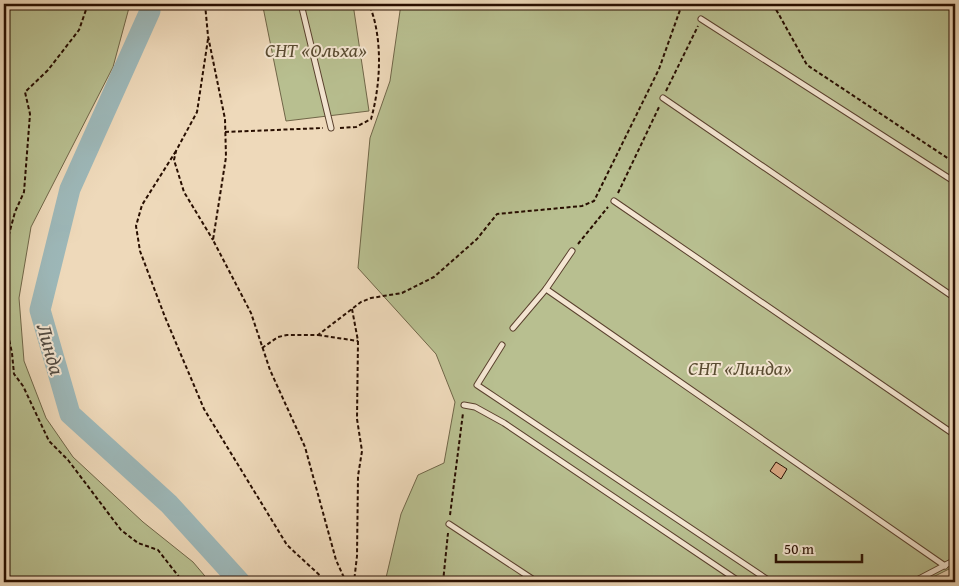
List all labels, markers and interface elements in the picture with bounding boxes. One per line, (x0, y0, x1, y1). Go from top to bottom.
park label: СНТ «Ольха» (265, 35, 367, 64)
water label: Линда (29, 320, 73, 379)
park label: СНТ «Линда» (688, 353, 792, 382)
scale bar (776, 531, 863, 563)
text: 50 m (784, 538, 815, 559)

